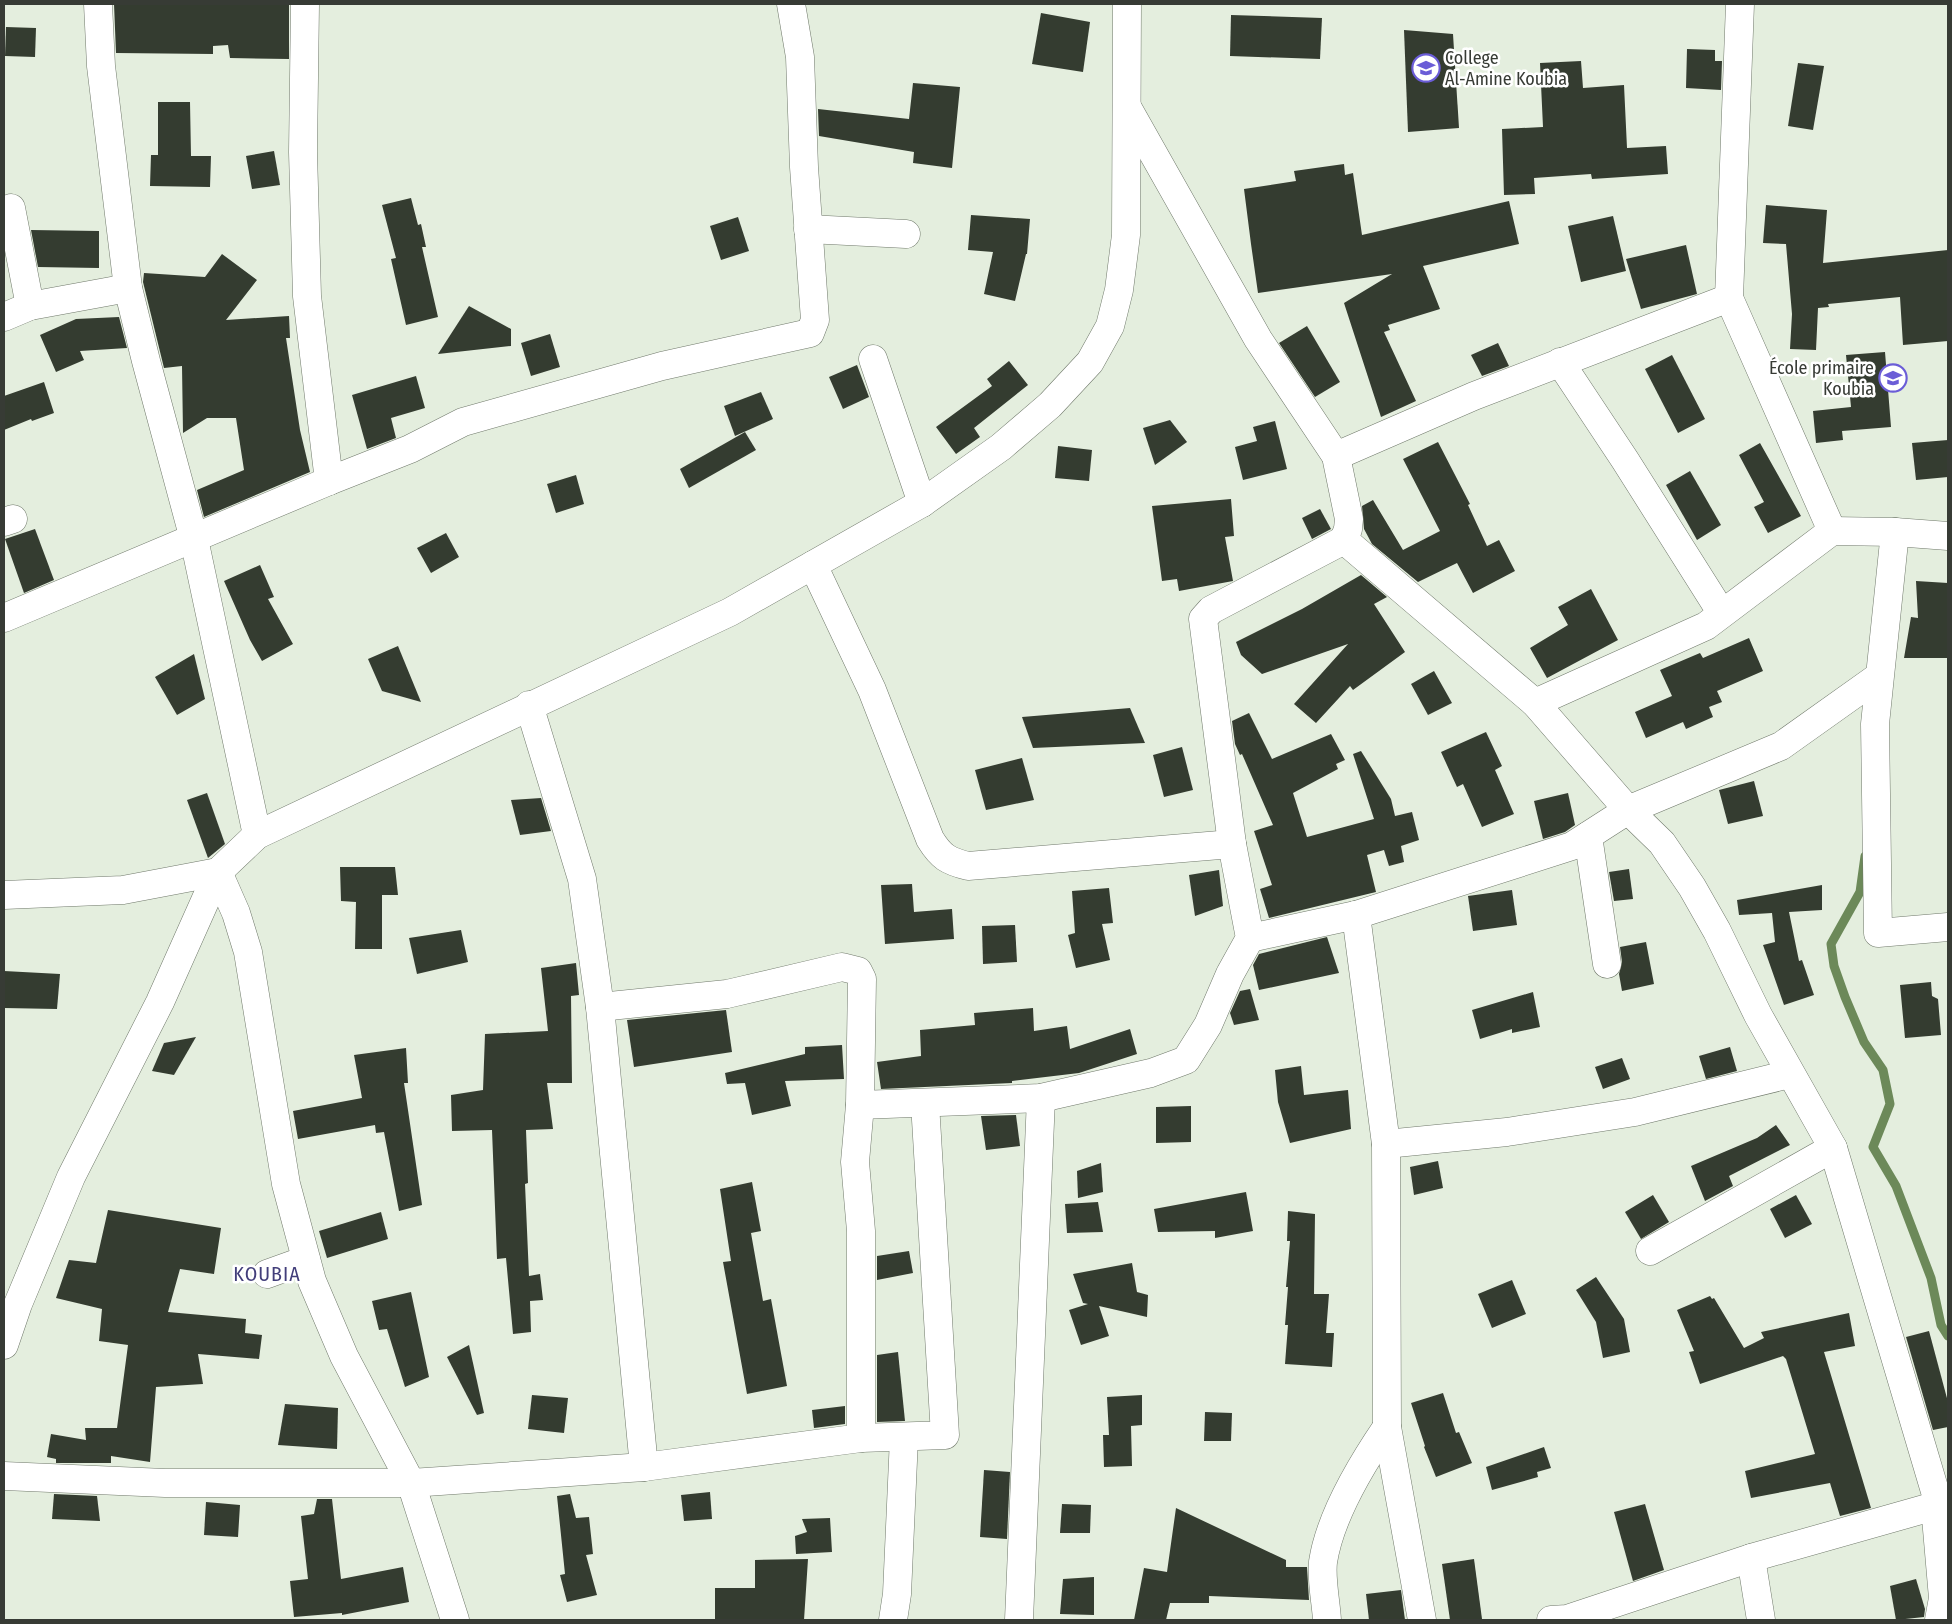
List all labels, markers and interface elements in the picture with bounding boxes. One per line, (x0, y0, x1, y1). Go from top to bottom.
place label: College Al-Amine Koubia (1445, 47, 1567, 90)
school or university icon: College Al-Amine Koubia (1411, 53, 1441, 83)
place label: École primaire Koubia (1769, 356, 1874, 400)
school or university icon: École primaire Koubia (1878, 363, 1908, 393)
district label: KOUBIA (233, 1262, 301, 1286)

